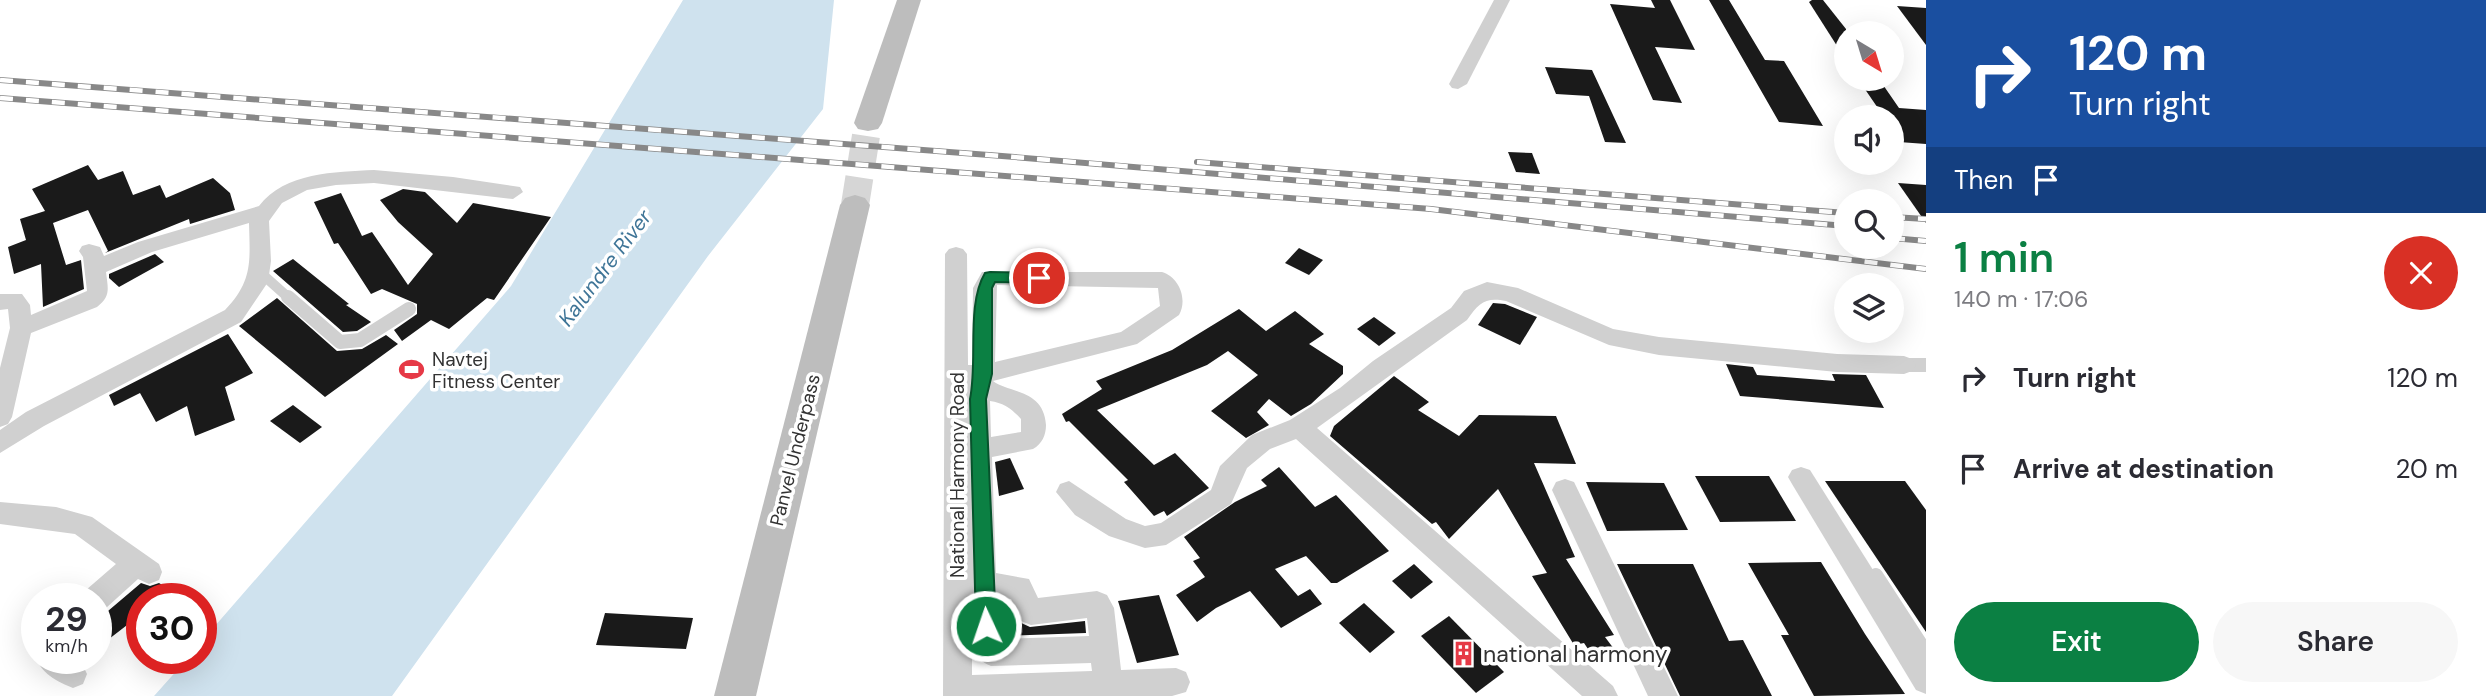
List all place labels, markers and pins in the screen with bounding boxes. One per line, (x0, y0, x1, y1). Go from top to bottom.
pin (1009, 248, 1069, 308)
place label: Navtej Fitness Center (432, 347, 560, 394)
sports icon: Navtej Fitness Center (398, 356, 426, 384)
place label: national harmony (1483, 639, 1668, 669)
building icon: national harmony (1449, 640, 1477, 668)

